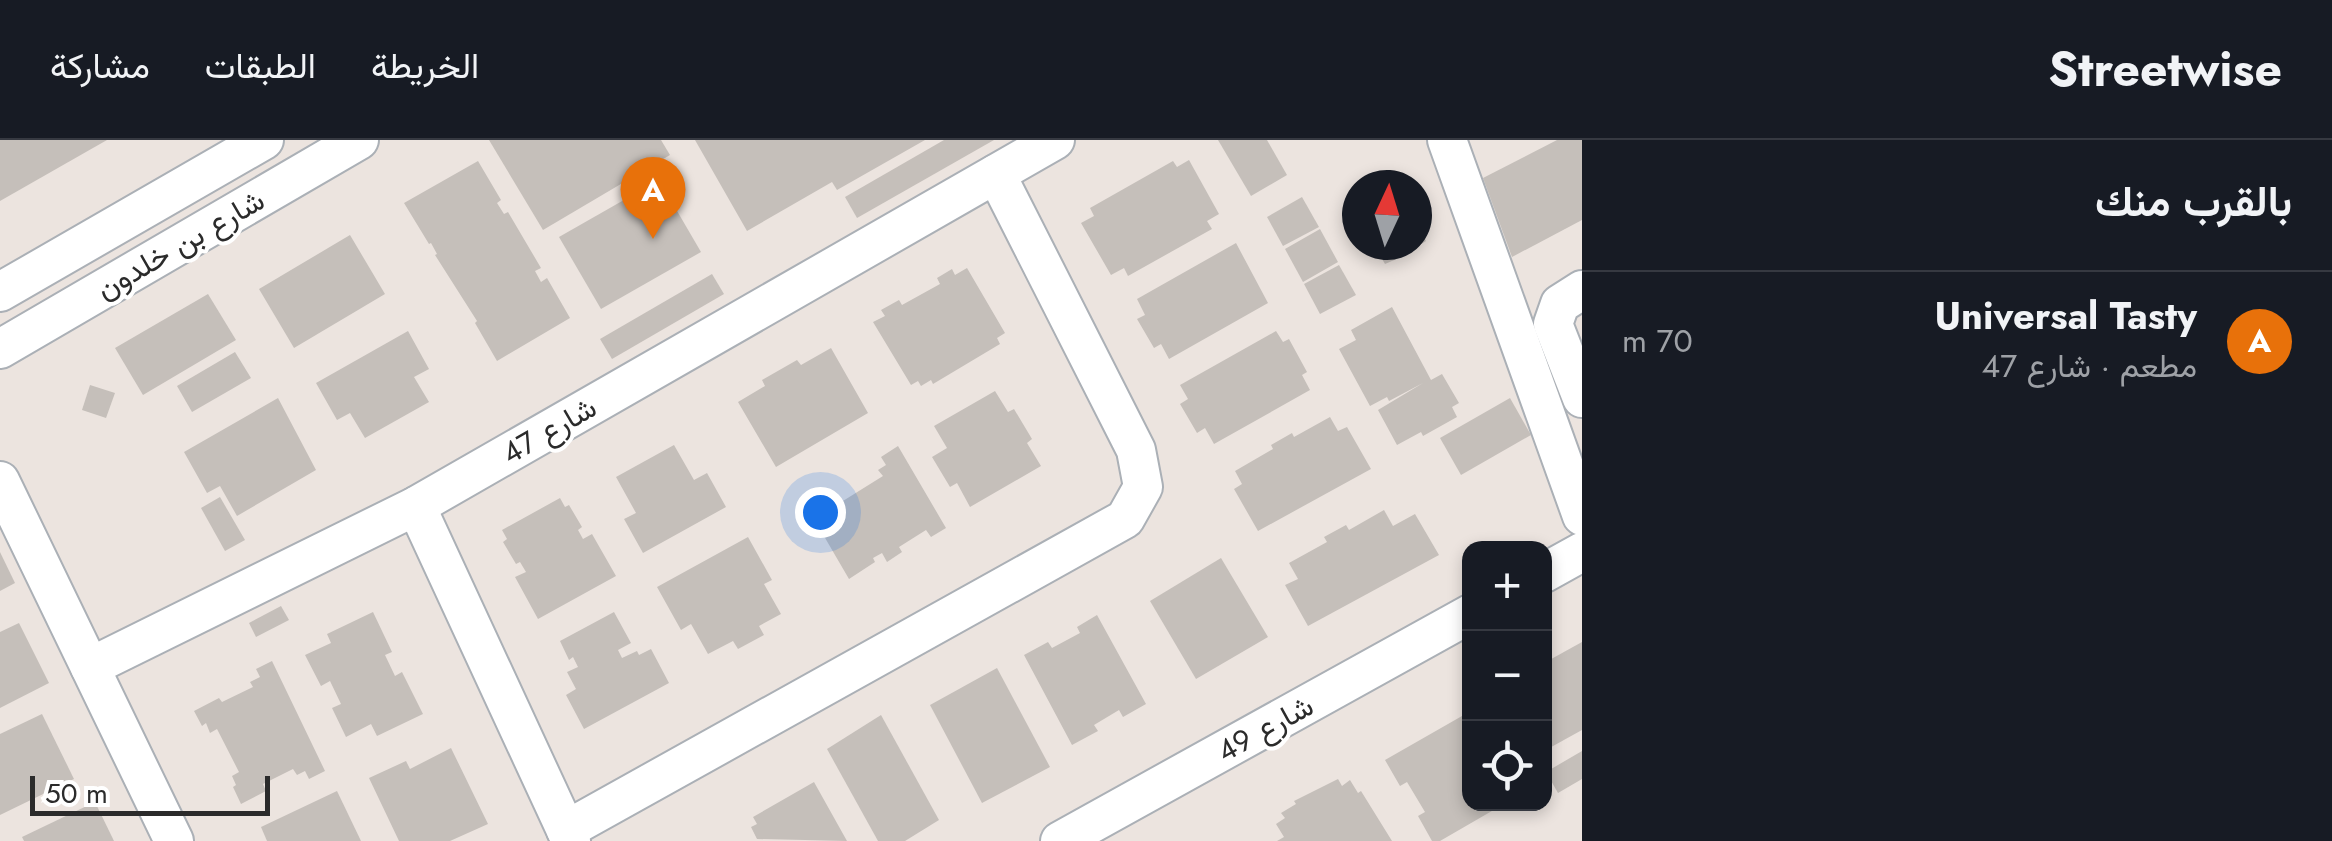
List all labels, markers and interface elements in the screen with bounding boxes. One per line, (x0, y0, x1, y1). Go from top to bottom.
text: Streetwise (2048, 35, 2282, 104)
text: مشاركة (50, 41, 150, 91)
text: الطبقات (205, 41, 316, 91)
text: الخريطة (371, 41, 479, 91)
pin: A (620, 157, 686, 239)
north arrow (1342, 170, 1432, 260)
text: بالقرب منك (2095, 171, 2292, 232)
street label: شارع بن خلدون (88, 178, 272, 310)
text: Universal Tasty (1934, 288, 2197, 343)
text: 70 m (1622, 318, 1693, 364)
text: A (2248, 318, 2271, 364)
text: مطعم · شارع 47 (1982, 343, 2197, 389)
street label: شارع 47 (494, 386, 604, 474)
your location (795, 487, 846, 538)
map controls (1462, 541, 1552, 811)
button: + (1462, 541, 1552, 631)
button: − (1462, 631, 1552, 721)
street label: شارع 49 (1209, 684, 1321, 772)
button: locate (1462, 721, 1552, 811)
scale bar (30, 771, 270, 816)
text: 50 m (45, 773, 108, 814)

